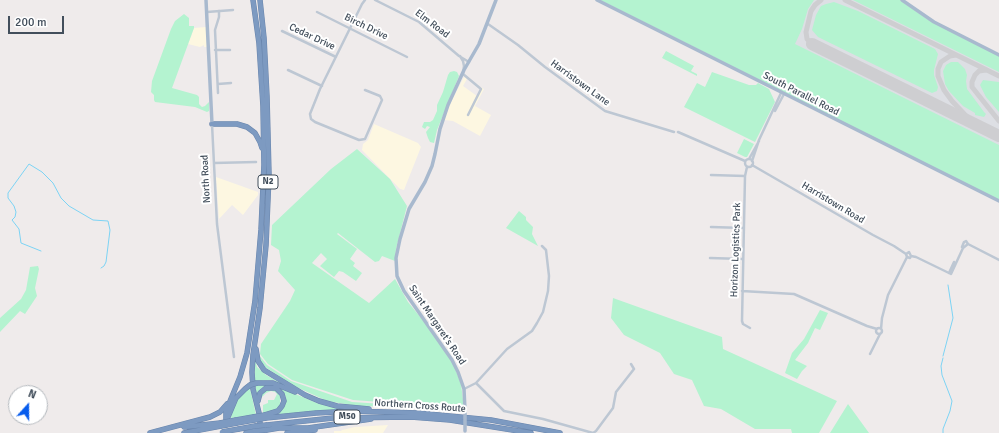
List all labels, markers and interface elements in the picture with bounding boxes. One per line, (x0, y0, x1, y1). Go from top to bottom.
street label: Elm Road (412, 7, 452, 41)
scale bar (10, 8, 66, 34)
street label: Birch Drive (342, 11, 390, 43)
text: 200 m (15, 15, 47, 30)
street label: Cedar Drive (287, 21, 337, 53)
street label: Harristown Lane (548, 57, 612, 109)
street label: South Parallel Road (761, 70, 841, 118)
street label: North Road (199, 155, 213, 203)
road number: N2 (258, 175, 278, 189)
street label: Harristown Road (799, 180, 867, 226)
street label: Horizon Logistics Park (728, 202, 744, 298)
street label: Saint Margaret's Road (406, 283, 468, 367)
north arrow (8, 385, 48, 425)
text: N (26, 387, 38, 402)
street label: Northern Cross Route (374, 397, 466, 415)
road number: M50 (334, 410, 360, 424)

